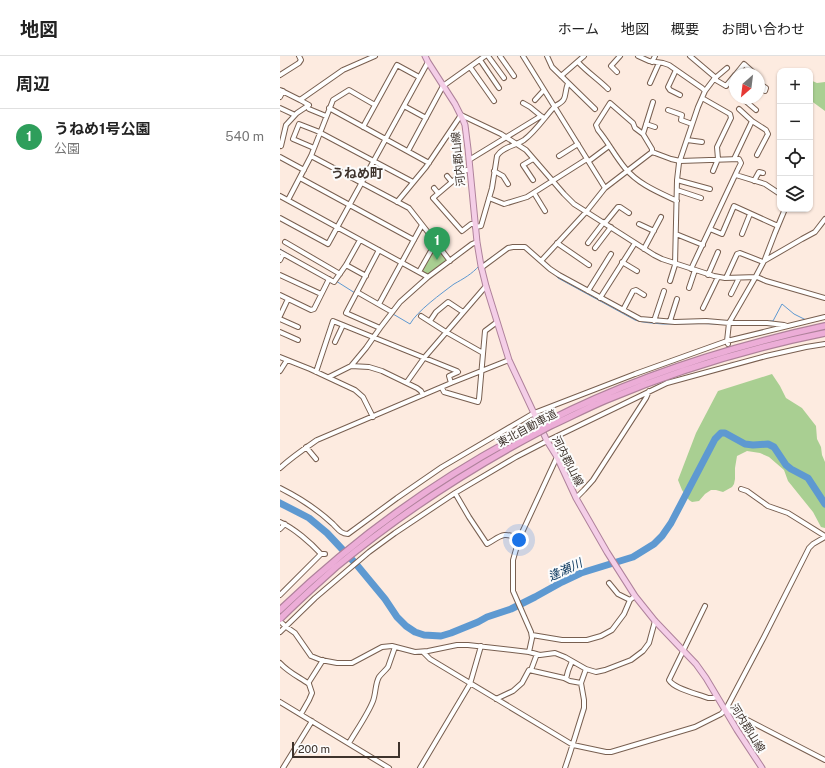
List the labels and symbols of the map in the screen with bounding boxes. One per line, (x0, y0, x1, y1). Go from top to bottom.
north arrow (729, 68, 765, 104)
street label: 河内郡山線 (449, 131, 467, 187)
district label: うねめ町 (331, 166, 383, 181)
pin: 1 (424, 227, 450, 260)
street label: 東北自動車道 (495, 407, 559, 449)
street label: 河内郡山線 (550, 434, 586, 488)
your location (509, 530, 529, 550)
water label: 逢瀬川 (546, 555, 586, 584)
street label: 河内郡山線 (728, 701, 768, 755)
scale bar (292, 740, 400, 759)

